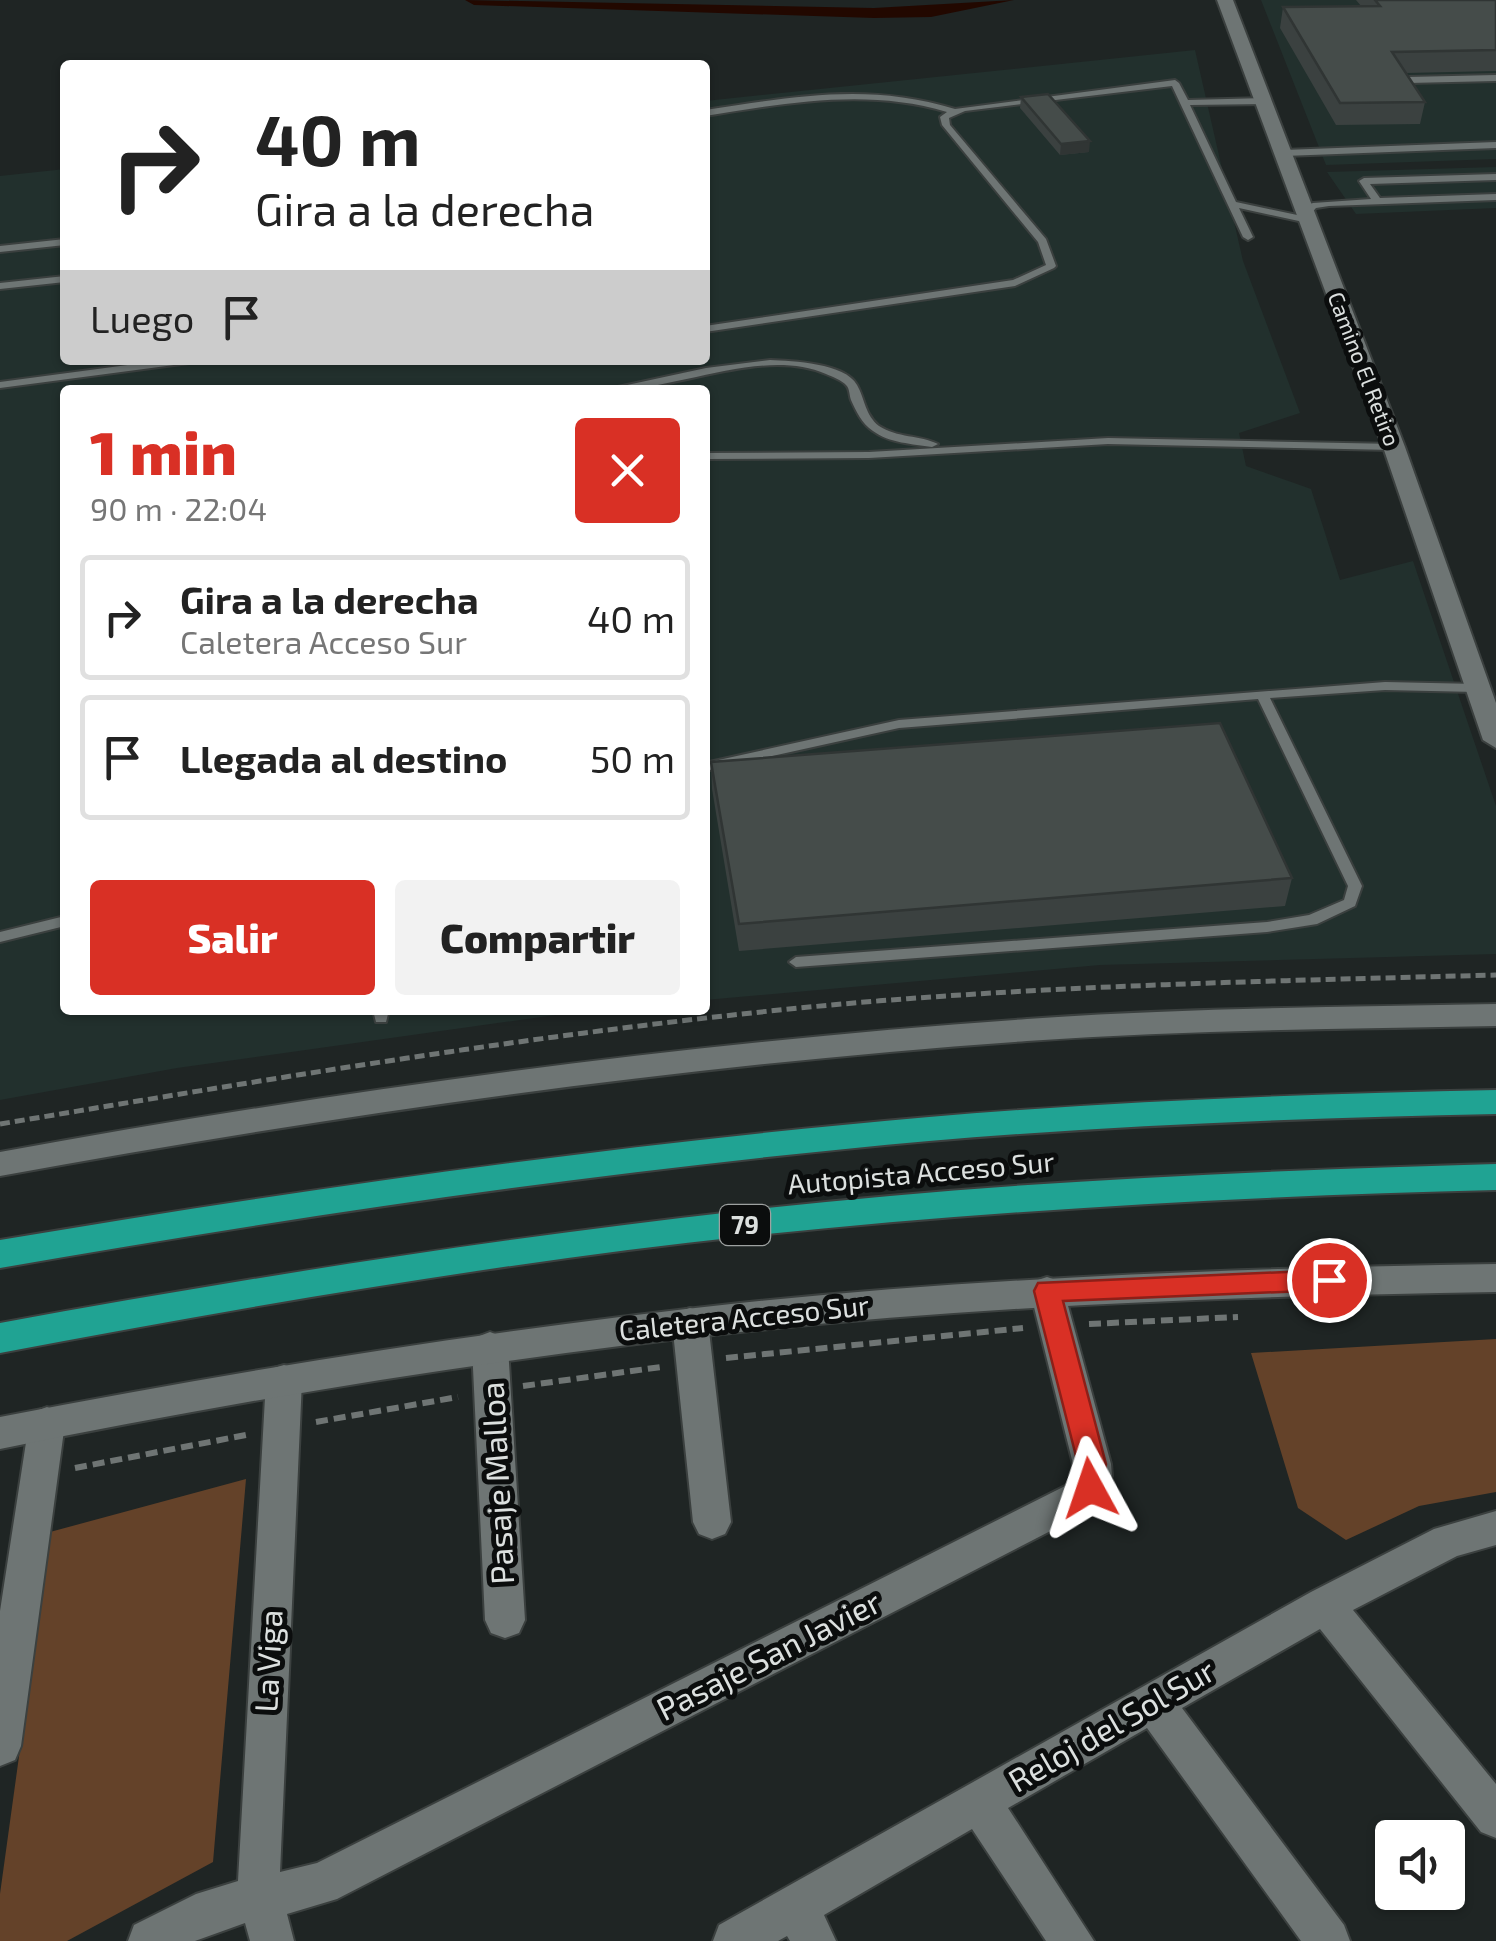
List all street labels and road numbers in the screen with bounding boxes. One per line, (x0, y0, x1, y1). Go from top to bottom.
street label: Camino El Retiro (1324, 288, 1406, 449)
street label: Autopista Acceso Sur (786, 1143, 1056, 1201)
road number: 79 (720, 1205, 770, 1245)
street label: Caletera Acceso Sur (617, 1287, 871, 1347)
street label: Pasaje Malloa (472, 1381, 521, 1585)
street label: Pasaje San Javier (650, 1581, 887, 1728)
street label: La Viga (245, 1608, 289, 1713)
street label: Reloj del Sol Sur (1001, 1650, 1222, 1800)

